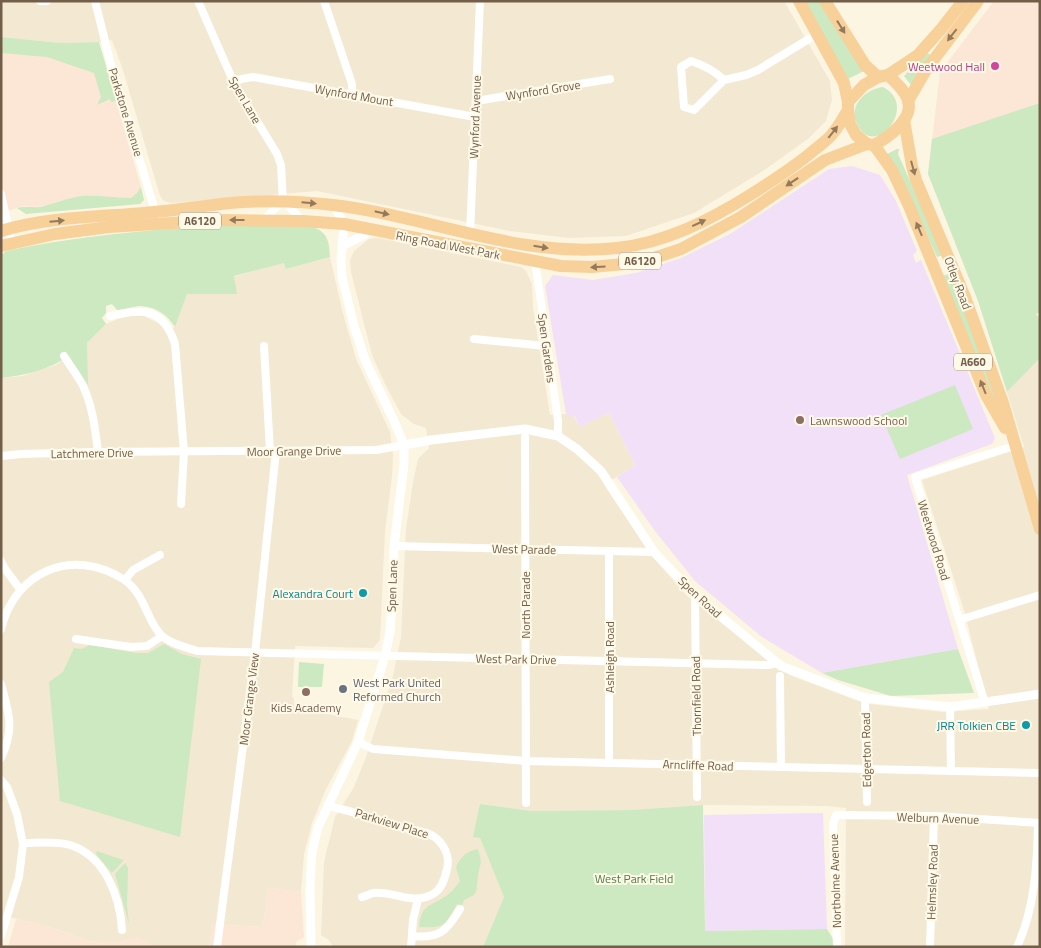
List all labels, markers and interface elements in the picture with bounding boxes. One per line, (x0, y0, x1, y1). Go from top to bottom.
one-way arrow (836, 21, 846, 34)
one-way arrow (946, 29, 957, 42)
place label: Weetwood Hall (908, 57, 985, 76)
marker: Weetwood Hall (989, 60, 1001, 72)
street label: Parkstone Avenue (103, 65, 149, 159)
street label: Spen Lane (224, 73, 266, 127)
street label: Wynford Avenue (464, 75, 486, 159)
street label: Wynford Grove (504, 75, 582, 105)
street label: Wynford Mount (313, 79, 396, 111)
one-way arrow (828, 126, 839, 139)
one-way arrow (909, 160, 917, 176)
one-way arrow (785, 177, 799, 187)
one-way arrow (301, 199, 317, 207)
one-way arrow (374, 209, 389, 217)
road number: A6120 (179, 212, 221, 230)
one-way arrow (49, 216, 65, 224)
one-way arrow (228, 216, 244, 224)
one-way arrow (692, 219, 706, 227)
one-way arrow (914, 222, 922, 236)
street label: Ring Road West Park (394, 226, 502, 264)
one-way arrow (533, 243, 549, 251)
road number: A6120 (619, 252, 661, 270)
street label: Otley Road (939, 254, 977, 312)
one-way arrow (590, 263, 606, 271)
street label: Spen Gardens (533, 312, 561, 384)
road number: A660 (954, 354, 992, 371)
one-way arrow (979, 380, 986, 395)
place label: Lawnswood School (810, 411, 907, 430)
marker: Lawnswood School (794, 414, 806, 426)
street label: Moor Grange Drive (247, 441, 341, 461)
street label: Latchmere Drive (50, 443, 134, 463)
street label: Weetwood Road (913, 497, 955, 583)
street label: West Parade (492, 539, 556, 559)
street label: Spen Lane (382, 560, 402, 612)
street label: North Parade (516, 571, 535, 639)
street label: Spen Road (674, 572, 726, 622)
place label: Alexandra Court (273, 584, 354, 603)
marker: Alexandra Court (357, 587, 369, 599)
street label: Ashleigh Road (600, 621, 619, 693)
street label: West Park Drive (475, 649, 557, 669)
street label: Moor Grange View (234, 652, 264, 746)
street label: Thornfield Road (686, 656, 706, 736)
place label: West Park United Reformed Church (353, 673, 441, 706)
marker: West Park United Reformed Church (337, 683, 349, 695)
marker: Kids Academy (300, 686, 312, 698)
place label: Kids Academy (271, 698, 341, 717)
street label: Edgerton Road (856, 712, 876, 788)
place label: JRR Tolkien CBE (937, 716, 1016, 735)
marker: JRR Tolkien CBE (1020, 719, 1032, 731)
street label: Arncliffe Road (662, 754, 734, 776)
street label: Parkview Place (353, 803, 431, 843)
street label: Welburn Avenue (896, 807, 980, 829)
street label: Northolme Avenue (824, 833, 846, 929)
street label: Helmsley Road (921, 844, 943, 920)
park label: West Park Field (595, 869, 673, 888)

